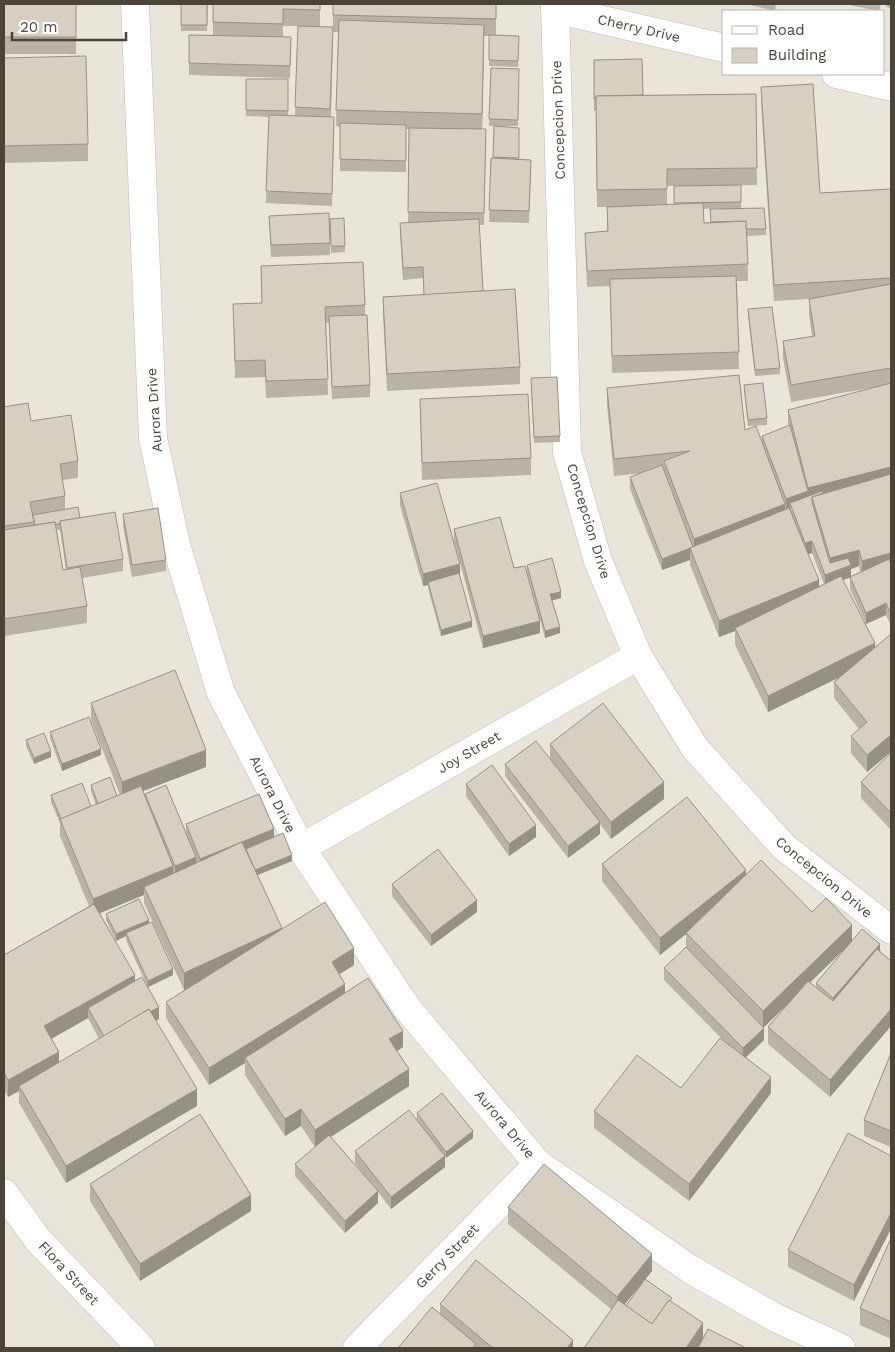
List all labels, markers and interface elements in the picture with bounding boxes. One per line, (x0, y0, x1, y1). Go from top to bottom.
scale bar (12, 10, 126, 42)
legend (722, 10, 885, 75)
street label: Cherry Drive (596, 11, 682, 45)
text: 20 m (20, 18, 58, 36)
text: Road (768, 21, 805, 39)
text: Building (768, 46, 826, 64)
street label: Concepcion Drive (548, 60, 568, 180)
street label: Aurora Drive (143, 367, 165, 453)
street label: Concepcion Drive (564, 461, 614, 581)
street label: Joy Street (435, 728, 503, 776)
street label: Aurora Drive (247, 753, 299, 835)
street label: Concepcion Drive (772, 833, 876, 921)
street label: Aurora Drive (472, 1087, 538, 1161)
street label: Gerry Street (412, 1220, 482, 1292)
street label: Flora Street (35, 1238, 103, 1308)

